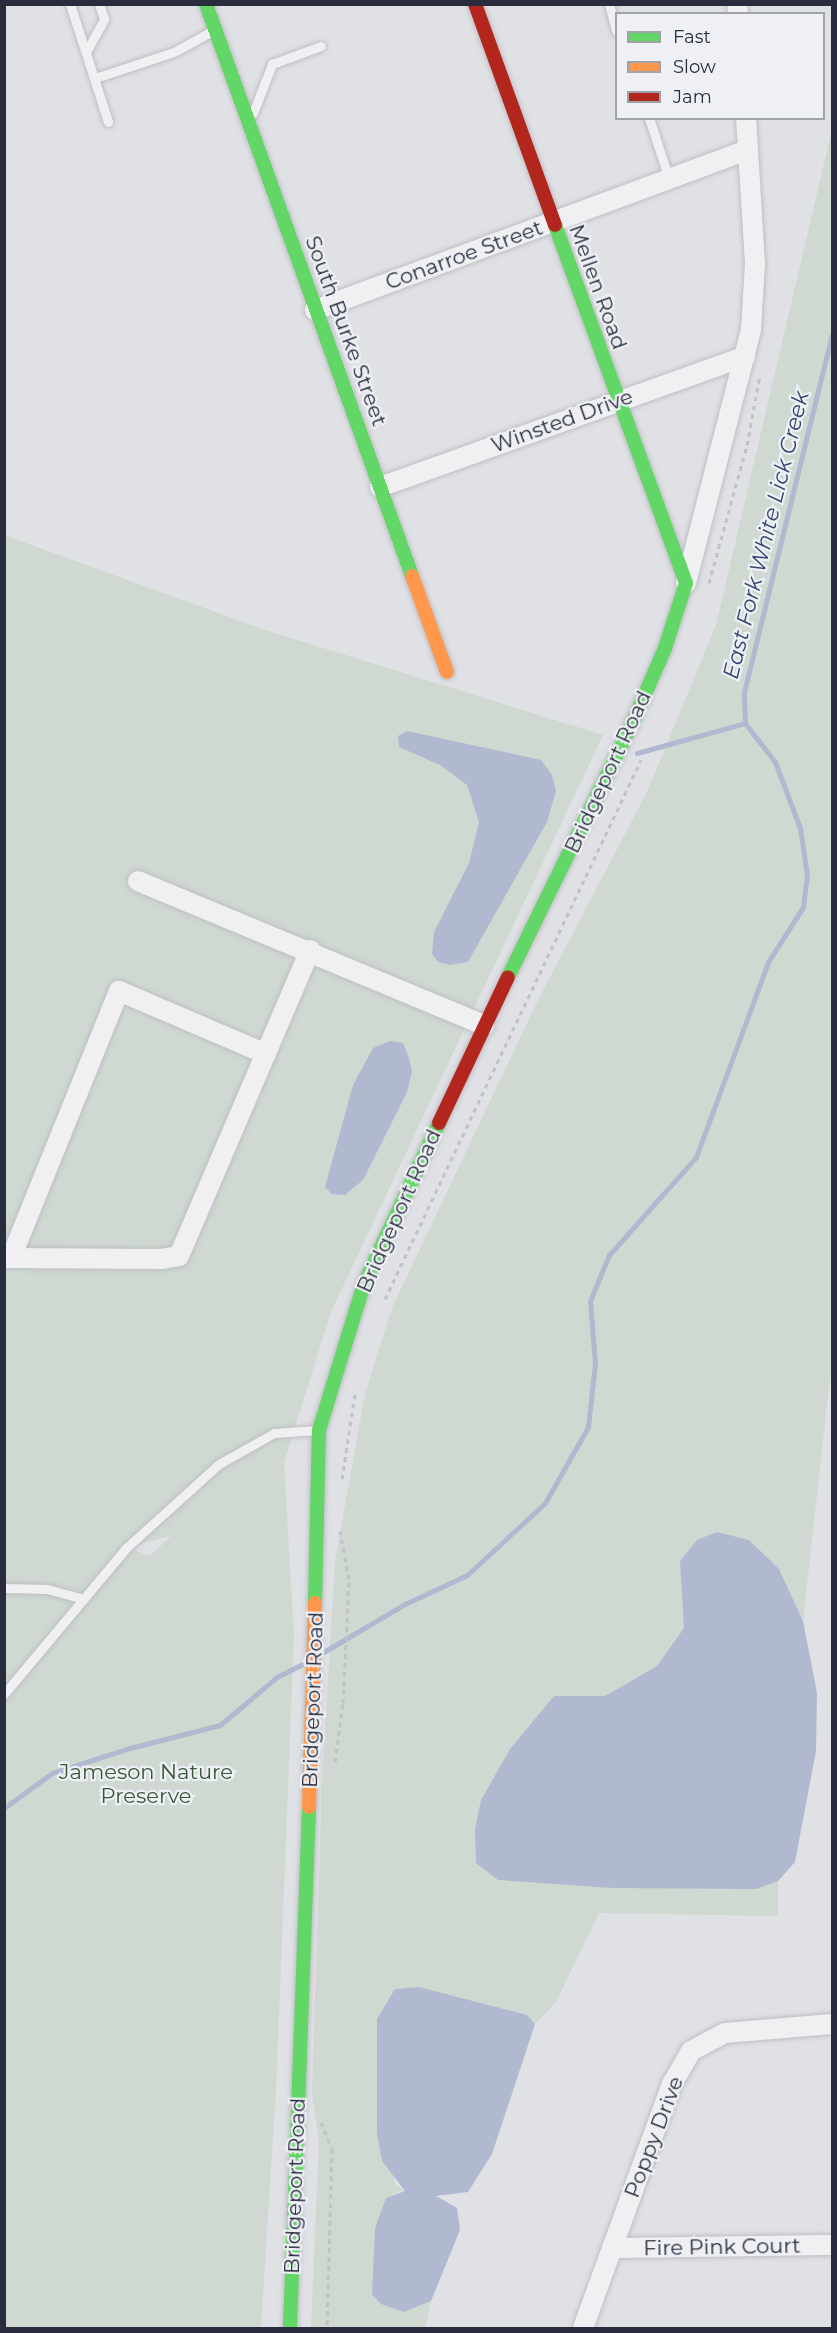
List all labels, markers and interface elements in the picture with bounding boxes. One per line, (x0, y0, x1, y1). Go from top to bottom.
legend (615, 12, 825, 120)
text: Fast (673, 26, 711, 48)
text: Slow (673, 56, 716, 78)
text: Jam (673, 86, 712, 108)
street label: Conarroe Street (382, 215, 546, 295)
street label: Mellen Road (564, 221, 632, 353)
street label: South Burke Street (300, 233, 392, 429)
street label: Winsted Drive (488, 384, 636, 458)
water label: East Fork White Lick Creek (717, 388, 815, 682)
street label: Bridgeport Road (559, 687, 657, 857)
street label: Bridgeport Road (352, 1125, 446, 1297)
street label: Bridgeport Road (297, 1612, 329, 1788)
park label: Jameson Nature Preserve (59, 1759, 233, 1809)
street label: Poppy Drive (619, 2073, 689, 2201)
street label: Bridgeport Road (279, 2098, 311, 2274)
street label: Fire Pink Court (643, 2233, 801, 2261)

